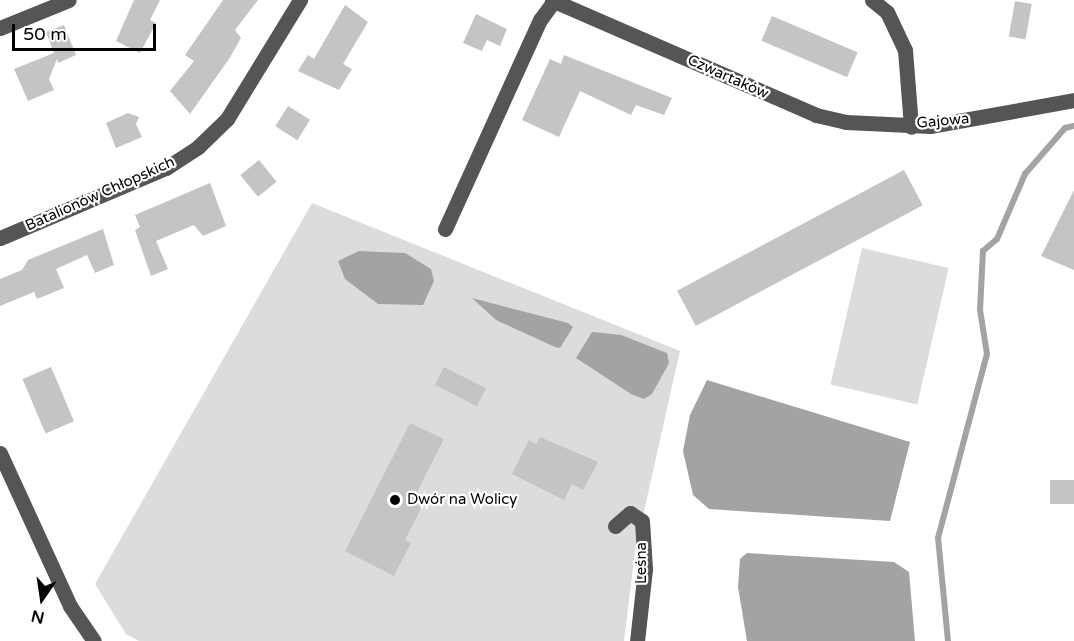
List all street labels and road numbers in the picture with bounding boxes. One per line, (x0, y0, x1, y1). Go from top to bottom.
street label: Czwartaków (685, 51, 771, 103)
street label: Gajowa (916, 110, 970, 132)
street label: Batalionów Chłopskich (23, 153, 177, 235)
street label: Leśna (633, 542, 651, 584)

